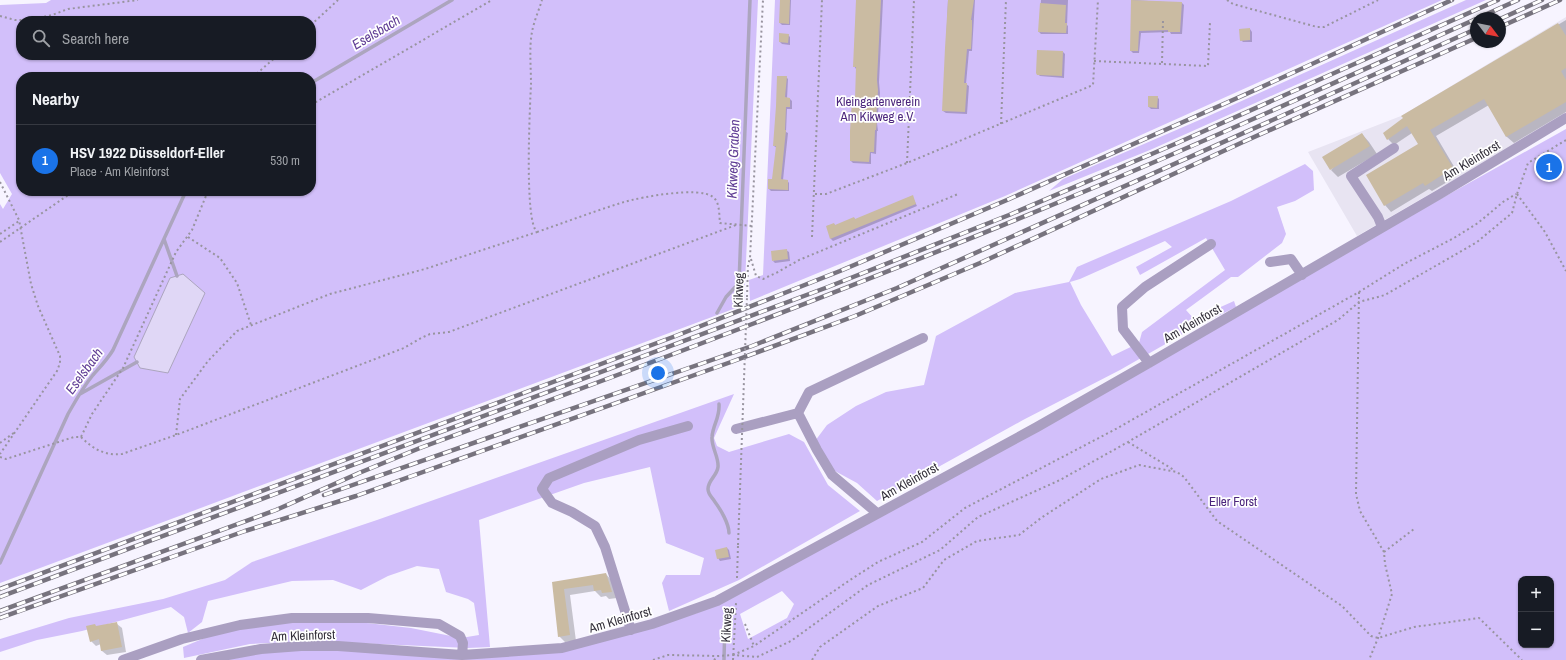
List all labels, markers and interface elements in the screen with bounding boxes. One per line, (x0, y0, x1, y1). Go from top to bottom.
water label: Eselsbach (349, 11, 403, 53)
north arrow (1470, 12, 1506, 48)
search box (16, 16, 316, 60)
icon: search (30, 27, 52, 49)
text: Search here (62, 28, 129, 49)
text: Nearby (32, 87, 79, 110)
park label: Kleingartenverein Am Kikweg e.V. (836, 93, 920, 125)
water label: Kikweg Graben (723, 119, 743, 199)
street label: Am Kleinforst (1439, 137, 1503, 185)
text: HSV 1922 Düsseldorf-Eller (70, 142, 225, 163)
text: 1 (42, 152, 48, 169)
text: 530 m (270, 152, 300, 169)
pin: 1 (1536, 152, 1562, 182)
text: Place · Am Kleinforst (70, 163, 169, 180)
street label: Kikweg (729, 272, 748, 308)
street label: Am Kleinforst (1159, 300, 1224, 347)
water label: Eselsbach (61, 344, 107, 398)
your location (648, 363, 668, 383)
street label: Am Kleinforst (876, 458, 941, 505)
park label: Eller Forst (1209, 493, 1257, 510)
map controls (1518, 576, 1554, 648)
button: + (1518, 576, 1554, 612)
street label: Am Kleinforst (586, 602, 653, 637)
street label: Kikweg (717, 607, 736, 643)
button: − (1518, 612, 1554, 648)
street label: Am Kleinforst (270, 626, 335, 645)

